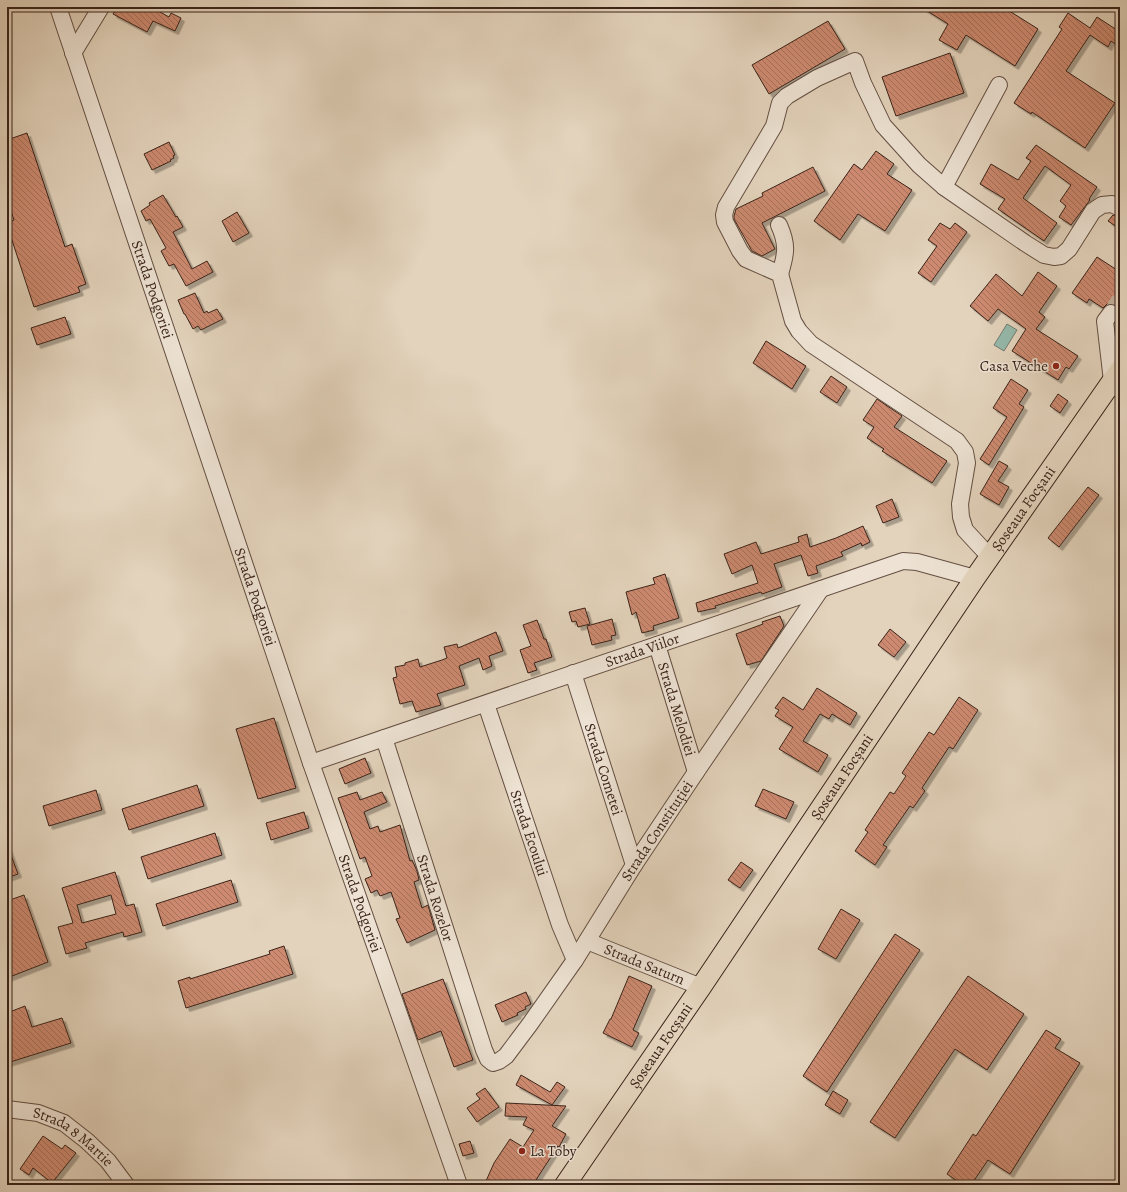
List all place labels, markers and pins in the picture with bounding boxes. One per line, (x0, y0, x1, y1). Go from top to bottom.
place label: Casa Veche (980, 356, 1048, 376)
marker: Casa Veche (1051, 361, 1061, 371)
place label: La Toby (530, 1141, 577, 1161)
marker: La Toby (517, 1146, 527, 1156)

